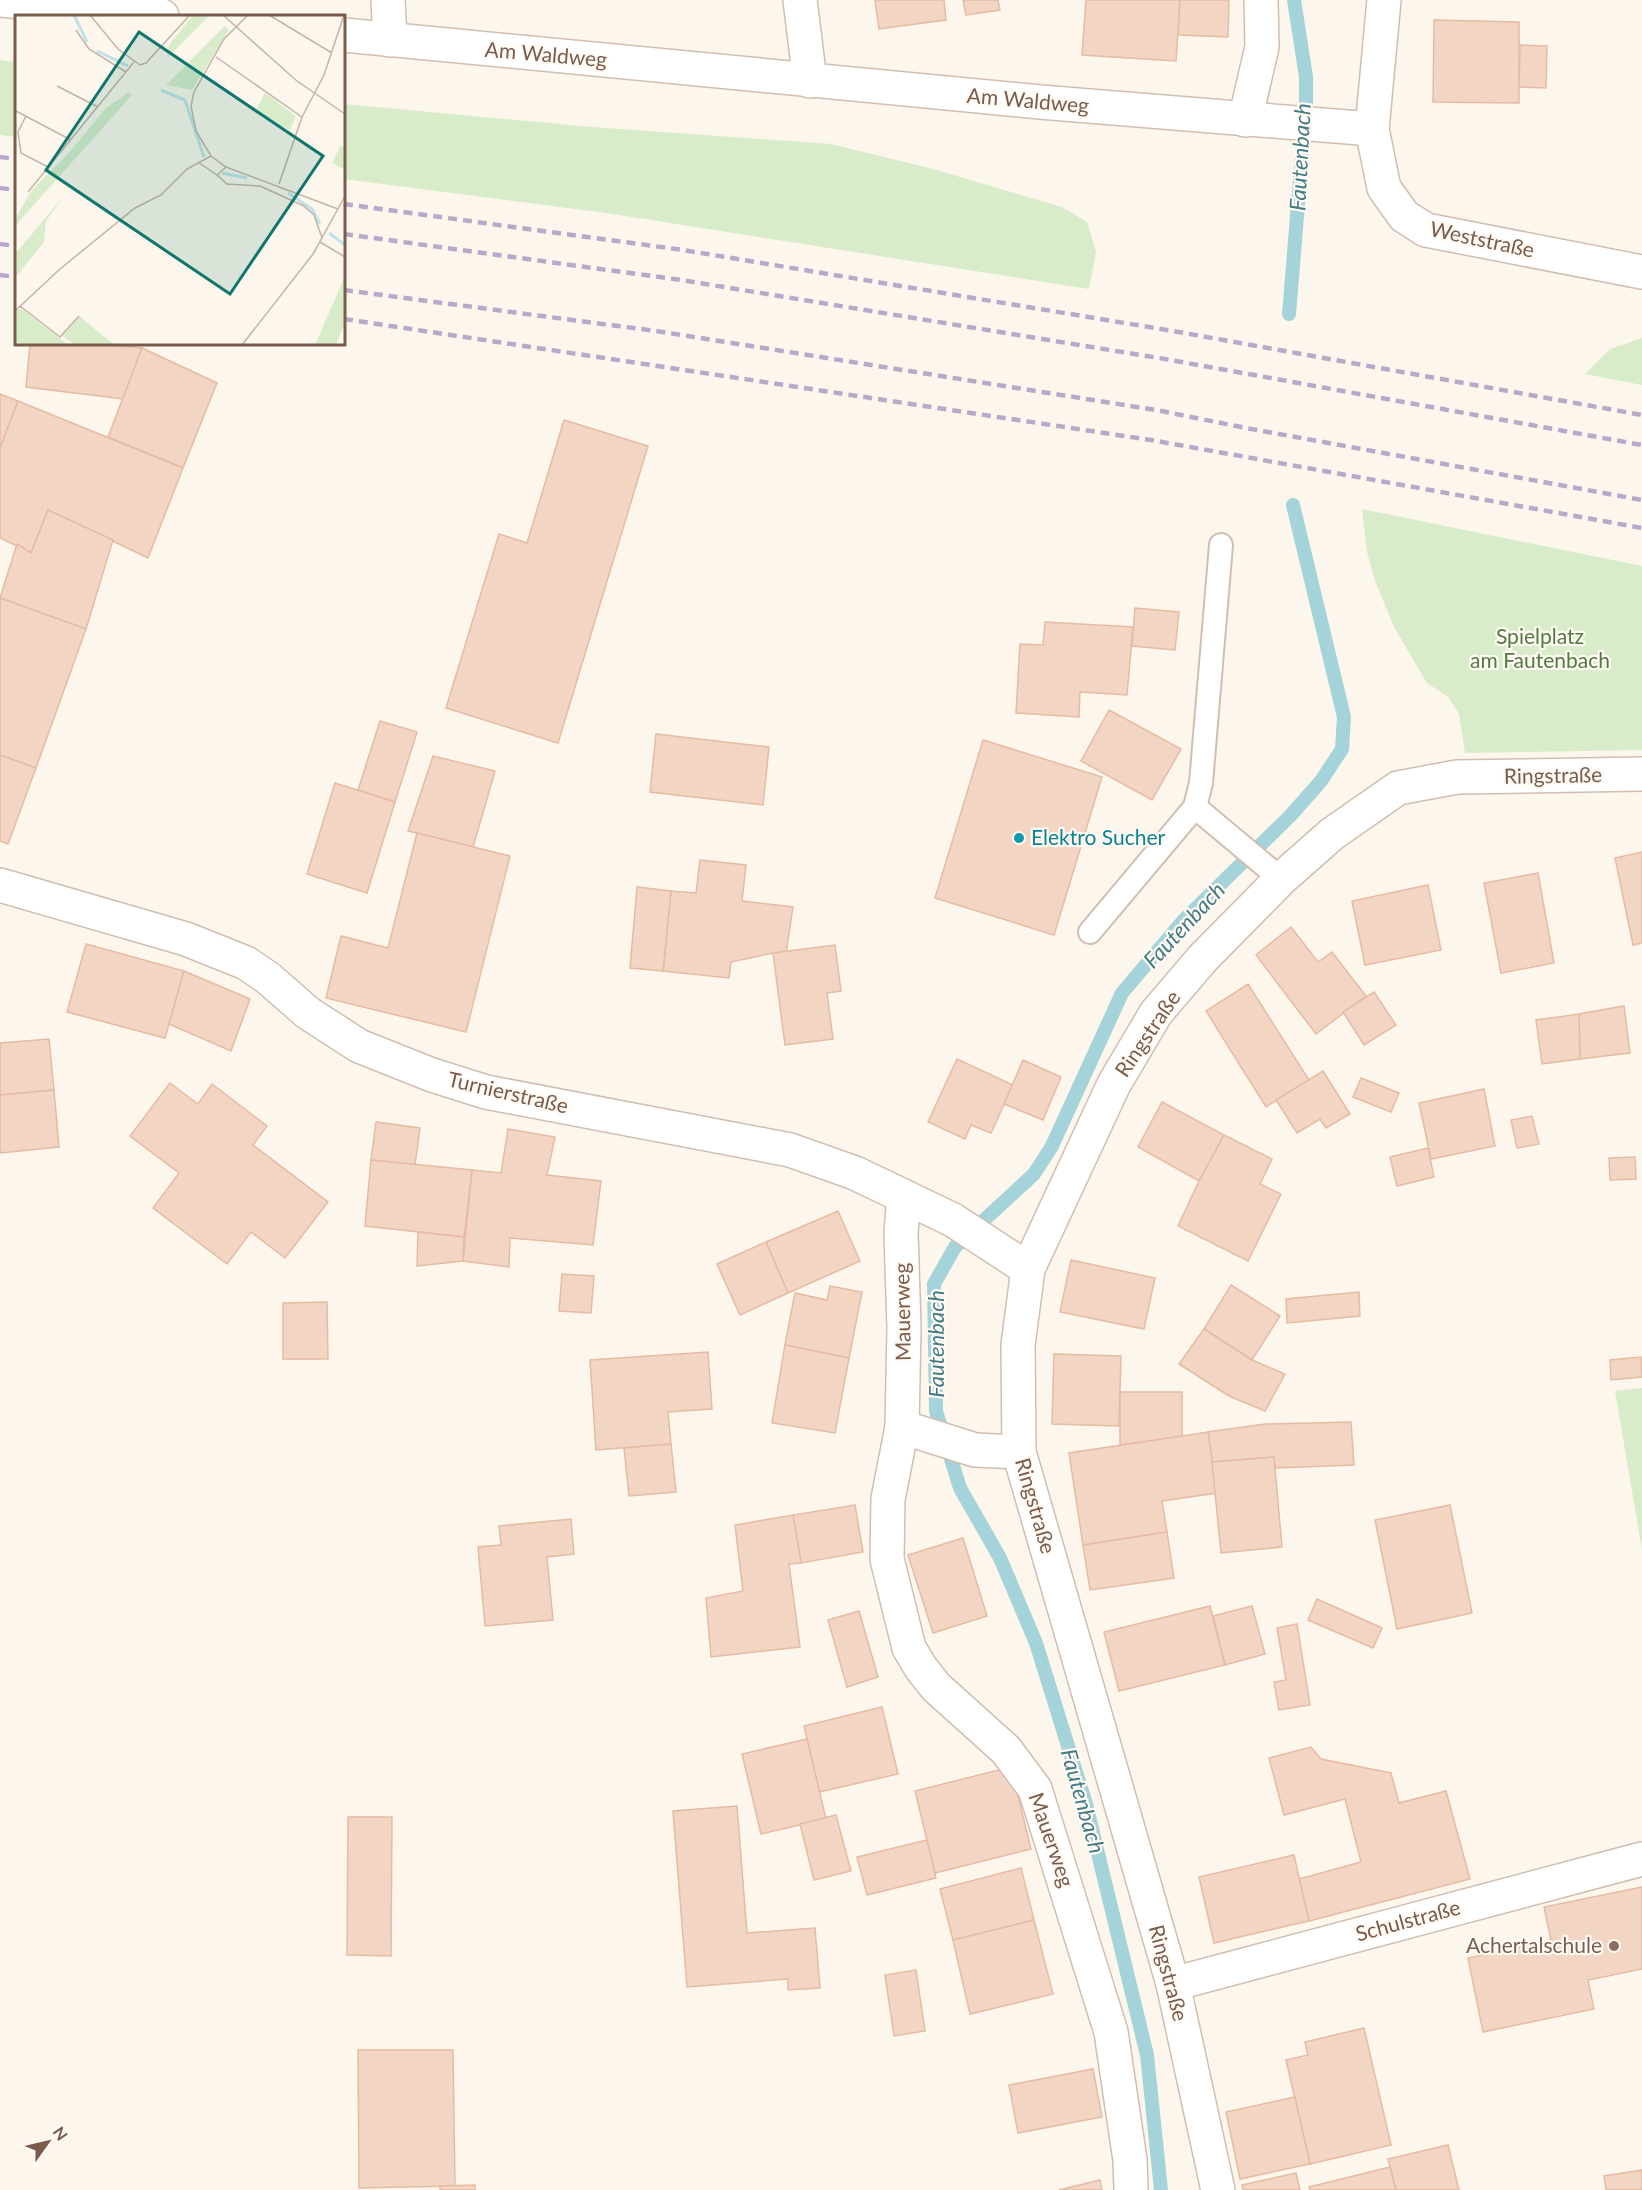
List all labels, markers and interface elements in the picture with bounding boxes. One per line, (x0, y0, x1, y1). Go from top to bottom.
inset map (15, 15, 345, 345)
street label: Am Waldweg (484, 36, 608, 71)
street label: Am Waldweg (966, 82, 1090, 117)
water label: Fautenbach (1283, 103, 1316, 211)
street label: Weststraße (1428, 215, 1537, 262)
park label: Spielplatz am Fautenbach (1470, 623, 1610, 672)
street label: Ringstraße (1504, 761, 1602, 788)
place label: Elektro Sucher (1031, 824, 1165, 849)
marker: Elektro Sucher (1012, 831, 1026, 845)
water label: Fautenbach (1137, 876, 1230, 973)
street label: Ringstraße (1109, 985, 1185, 1081)
street label: Turnierstraße (446, 1066, 571, 1118)
street label: Mauerweg (888, 1263, 915, 1361)
water label: Fautenbach (922, 1290, 949, 1398)
street label: Ringstraße (1011, 1455, 1062, 1556)
water label: Fautenbach (1056, 1745, 1111, 1856)
street label: Mauerweg (1025, 1789, 1080, 1890)
street label: Schulstraße (1352, 1894, 1463, 1946)
street label: Ringstraße (1145, 1922, 1194, 2023)
place label: Achertalschule (1466, 1932, 1602, 1957)
marker: Achertalschule (1607, 1939, 1621, 1953)
north arrow (18, 2112, 78, 2172)
text: N (50, 2123, 72, 2144)

